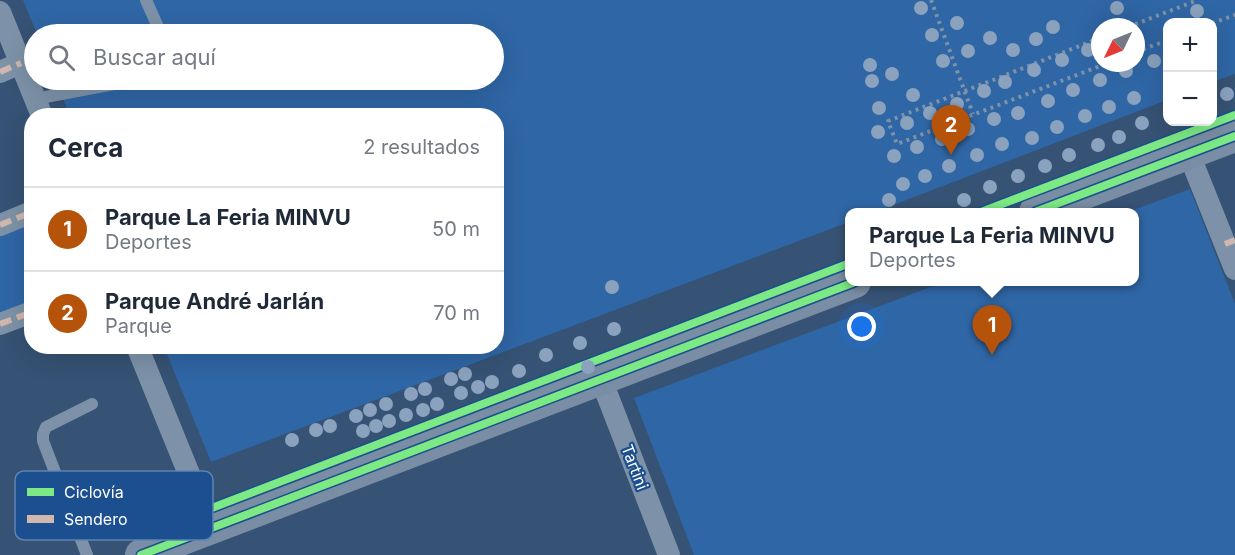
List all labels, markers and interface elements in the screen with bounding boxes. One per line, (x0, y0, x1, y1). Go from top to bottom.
north arrow (1091, 18, 1145, 72)
map controls (1163, 18, 1217, 126)
button: + (1163, 18, 1217, 72)
search box (24, 24, 504, 90)
icon: search (45, 41, 78, 74)
text: Buscar aquí (93, 44, 216, 70)
button: − (1163, 72, 1217, 126)
pin: 2 (932, 106, 970, 155)
text: Cerca (48, 132, 123, 163)
text: 2 resultados (363, 135, 480, 159)
text: Parque La Feria MINVU (105, 204, 351, 230)
popup (845, 208, 1139, 286)
text: 1 (63, 217, 72, 241)
text: 50 m (432, 217, 480, 241)
text: Parque La Feria MINVU (869, 222, 1115, 248)
text: Deportes (105, 230, 192, 254)
text: Deportes (869, 248, 956, 272)
text: Parque André Jarlán (105, 288, 324, 314)
text: 2 (61, 301, 74, 325)
text: 70 m (433, 301, 480, 325)
pin: 1 (972, 306, 1012, 355)
your location (847, 312, 876, 341)
text: Parque (105, 314, 172, 338)
street label: Tartini (617, 442, 653, 492)
legend (15, 471, 213, 540)
text: Ciclovía (64, 482, 124, 502)
text: Sendero (64, 509, 128, 529)

